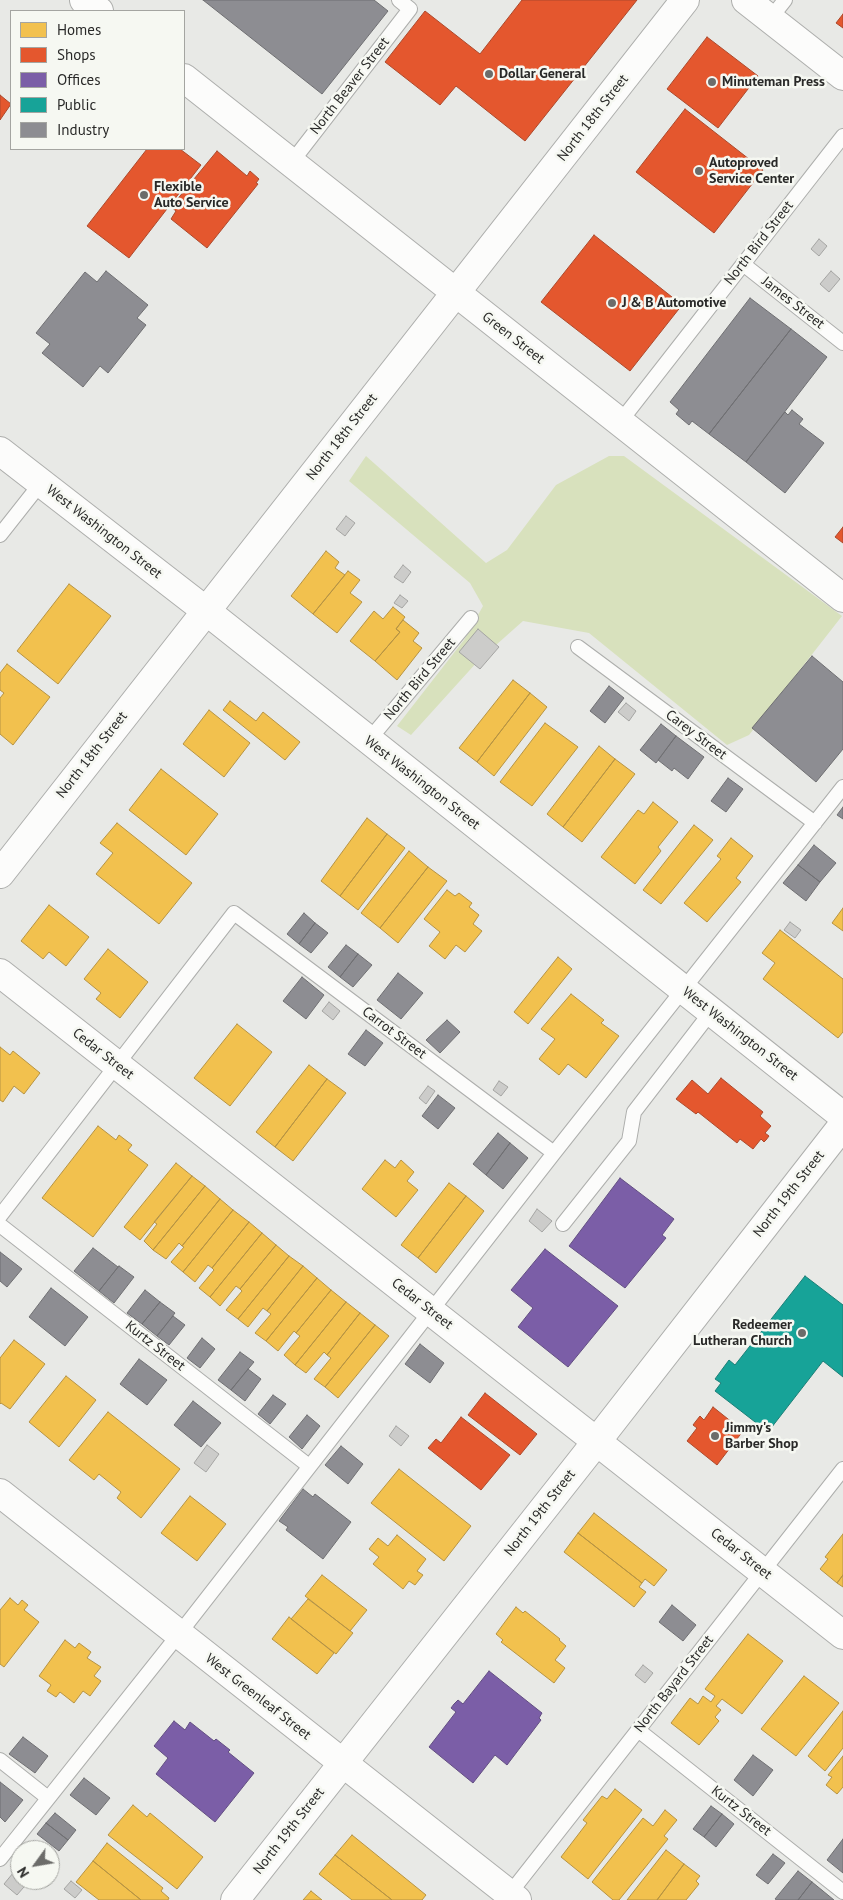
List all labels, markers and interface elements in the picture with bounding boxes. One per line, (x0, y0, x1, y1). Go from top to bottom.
legend (10, 10, 185, 150)
text: Homes (57, 20, 101, 39)
street label: North Beaver Street (307, 34, 393, 138)
text: Shops (57, 45, 96, 64)
place label: Dollar General (499, 66, 586, 82)
marker: Dollar General (483, 68, 495, 80)
text: Offices (57, 70, 101, 89)
street label: North 18th Street (554, 71, 632, 165)
place label: Minuteman Press (722, 74, 825, 90)
marker: Minuteman Press (706, 76, 718, 88)
text: Public (57, 95, 96, 114)
text: Industry (57, 120, 109, 139)
place label: Autoproved Service Center (709, 155, 794, 188)
marker: Autoproved Service Center (693, 165, 705, 177)
place label: Flexible Auto Service (154, 179, 229, 212)
marker: Flexible Auto Service (138, 189, 150, 201)
street label: North Bird Street (721, 198, 797, 288)
street label: James Street (758, 273, 828, 333)
place label: J & B Automotive (622, 295, 726, 311)
marker: J & B Automotive (606, 297, 618, 309)
street label: Green Street (478, 308, 548, 368)
street label: North 18th Street (303, 390, 381, 484)
street label: West Washington Street (43, 482, 165, 582)
street label: North Bird Street (381, 635, 459, 723)
street label: Carey Street (662, 707, 730, 763)
street label: North 18th Street (53, 708, 131, 802)
street label: West Washington Street (361, 733, 483, 833)
street label: West Washington Street (679, 984, 801, 1084)
street label: Carrot Street (359, 1003, 429, 1063)
street label: Cedar Street (69, 1025, 137, 1083)
street label: North 19th Street (750, 1147, 828, 1241)
street label: Cedar Street (388, 1275, 456, 1333)
street label: Kurtz Street (122, 1317, 188, 1375)
place label: Redeemer Lutheran Church (693, 1317, 792, 1350)
marker: Redeemer Lutheran Church (796, 1327, 808, 1339)
place label: Jimmy's Barber Shop (725, 1420, 798, 1452)
marker: Jimmy's Barber Shop (709, 1430, 721, 1442)
street label: North 19th Street (501, 1466, 579, 1560)
street label: Cedar Street (707, 1525, 775, 1583)
street label: North Bayard Street (631, 1632, 717, 1736)
street label: West Greenleaf Street (202, 1650, 314, 1744)
street label: Kurtz Street (708, 1782, 774, 1840)
street label: North 19th Street (250, 1784, 328, 1878)
north arrow (10, 1840, 60, 1890)
text: N (13, 1864, 33, 1881)

